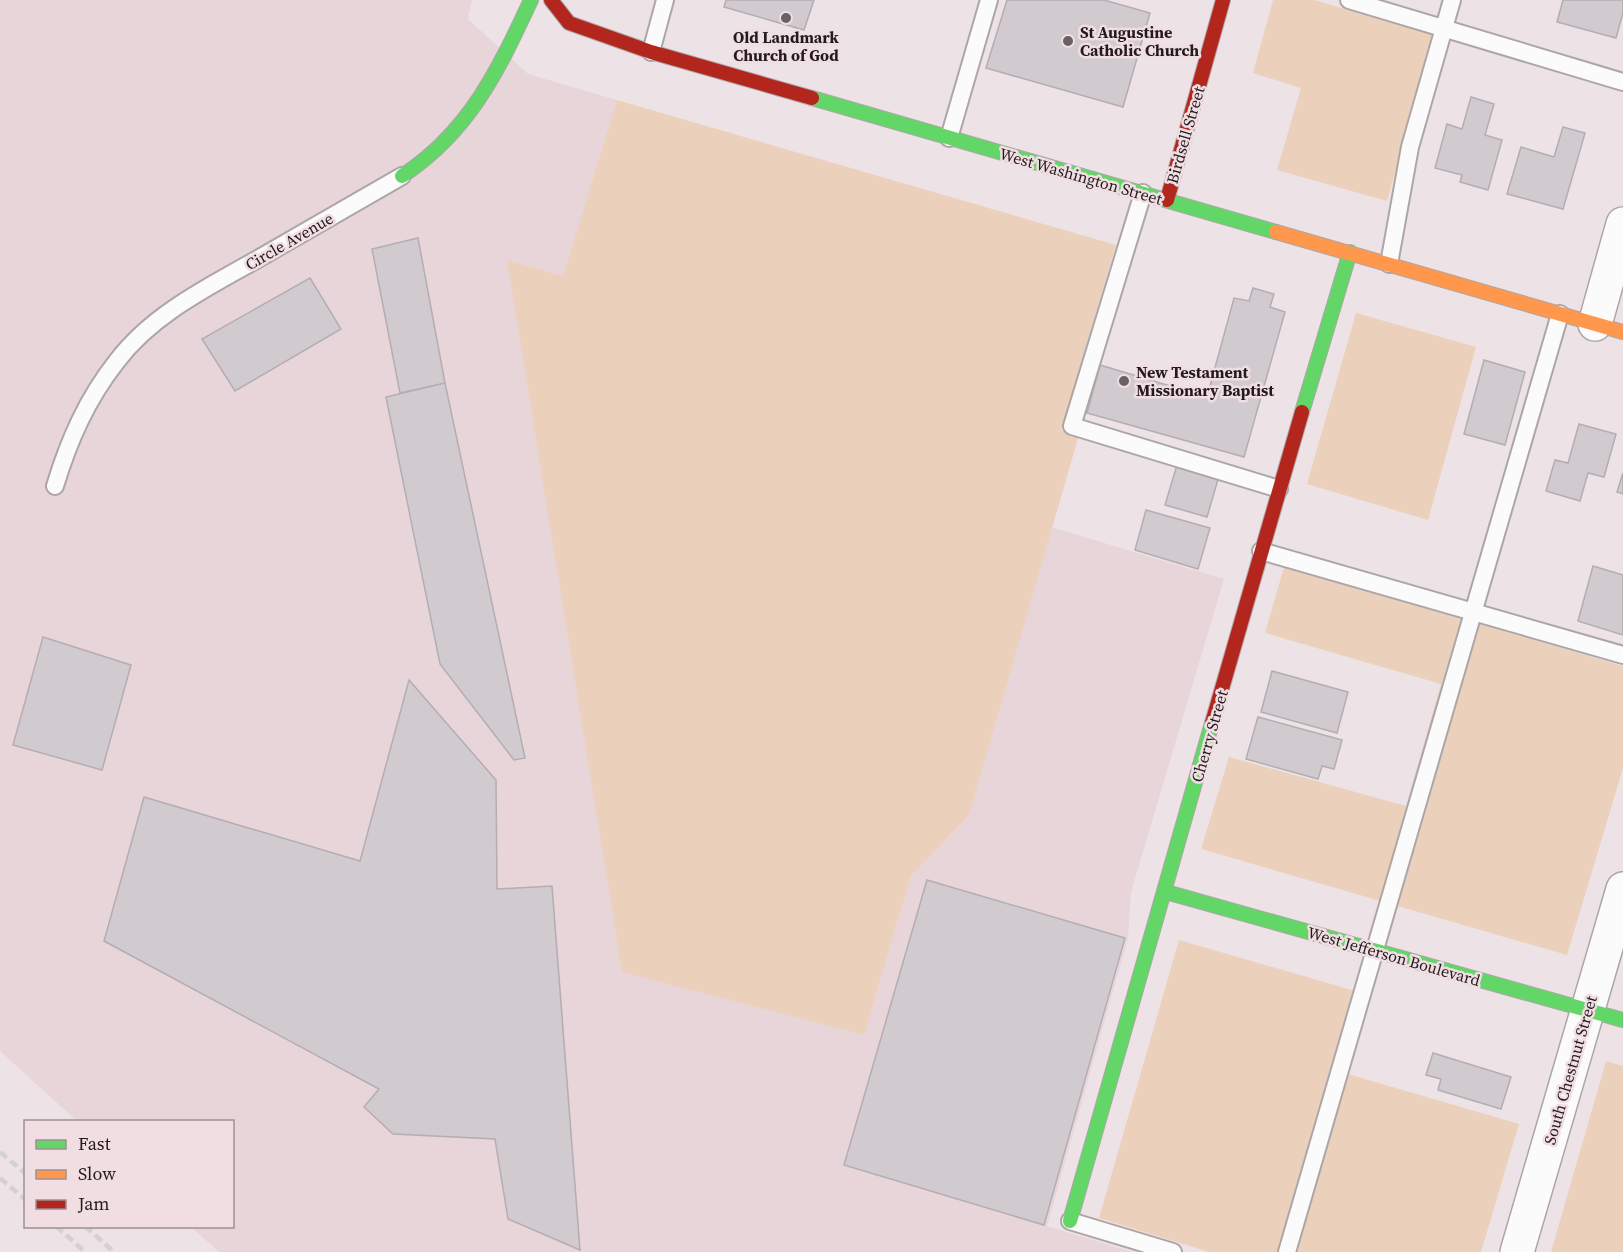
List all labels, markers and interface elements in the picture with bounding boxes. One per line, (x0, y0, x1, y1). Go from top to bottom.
marker: Old Landmark Church of God (779, 11, 793, 25)
place label: St Augustine Catholic Church (1080, 21, 1199, 61)
place label: Old Landmark Church of God (733, 26, 839, 66)
marker: St Augustine Catholic Church (1061, 34, 1075, 48)
street label: Birdsell Street (1161, 83, 1210, 186)
street label: West Washington Street (997, 142, 1166, 210)
street label: Circle Avenue (241, 207, 337, 275)
place label: New Testament Missionary Baptist (1136, 361, 1274, 401)
marker: New Testament Missionary Baptist (1117, 374, 1131, 388)
street label: Cherry Street (1185, 687, 1233, 785)
street label: West Jefferson Boulevard (1305, 921, 1483, 991)
street label: South Chestnut Street (1538, 992, 1602, 1147)
legend (24, 1120, 234, 1228)
text: Fast (78, 1131, 111, 1156)
text: Slow (78, 1161, 116, 1186)
text: Jam (77, 1191, 110, 1216)

